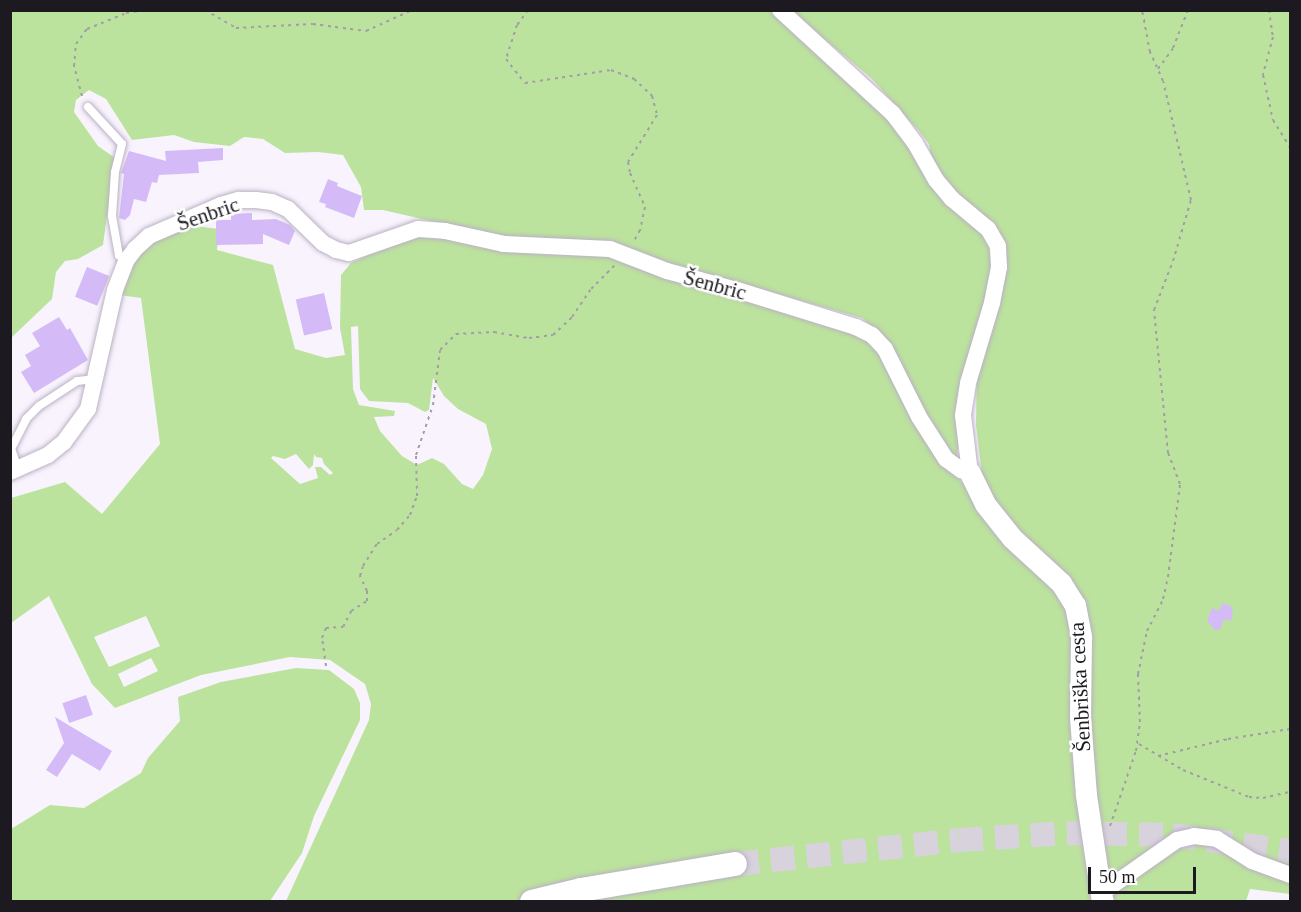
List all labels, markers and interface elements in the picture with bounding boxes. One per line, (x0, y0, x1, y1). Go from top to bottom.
street label: Šenbric (174, 192, 242, 236)
street label: Šenbric (681, 265, 749, 305)
street label: Šenbriška cesta (1064, 621, 1096, 753)
scale bar (1091, 855, 1199, 893)
text: 50 m (1099, 867, 1136, 887)

